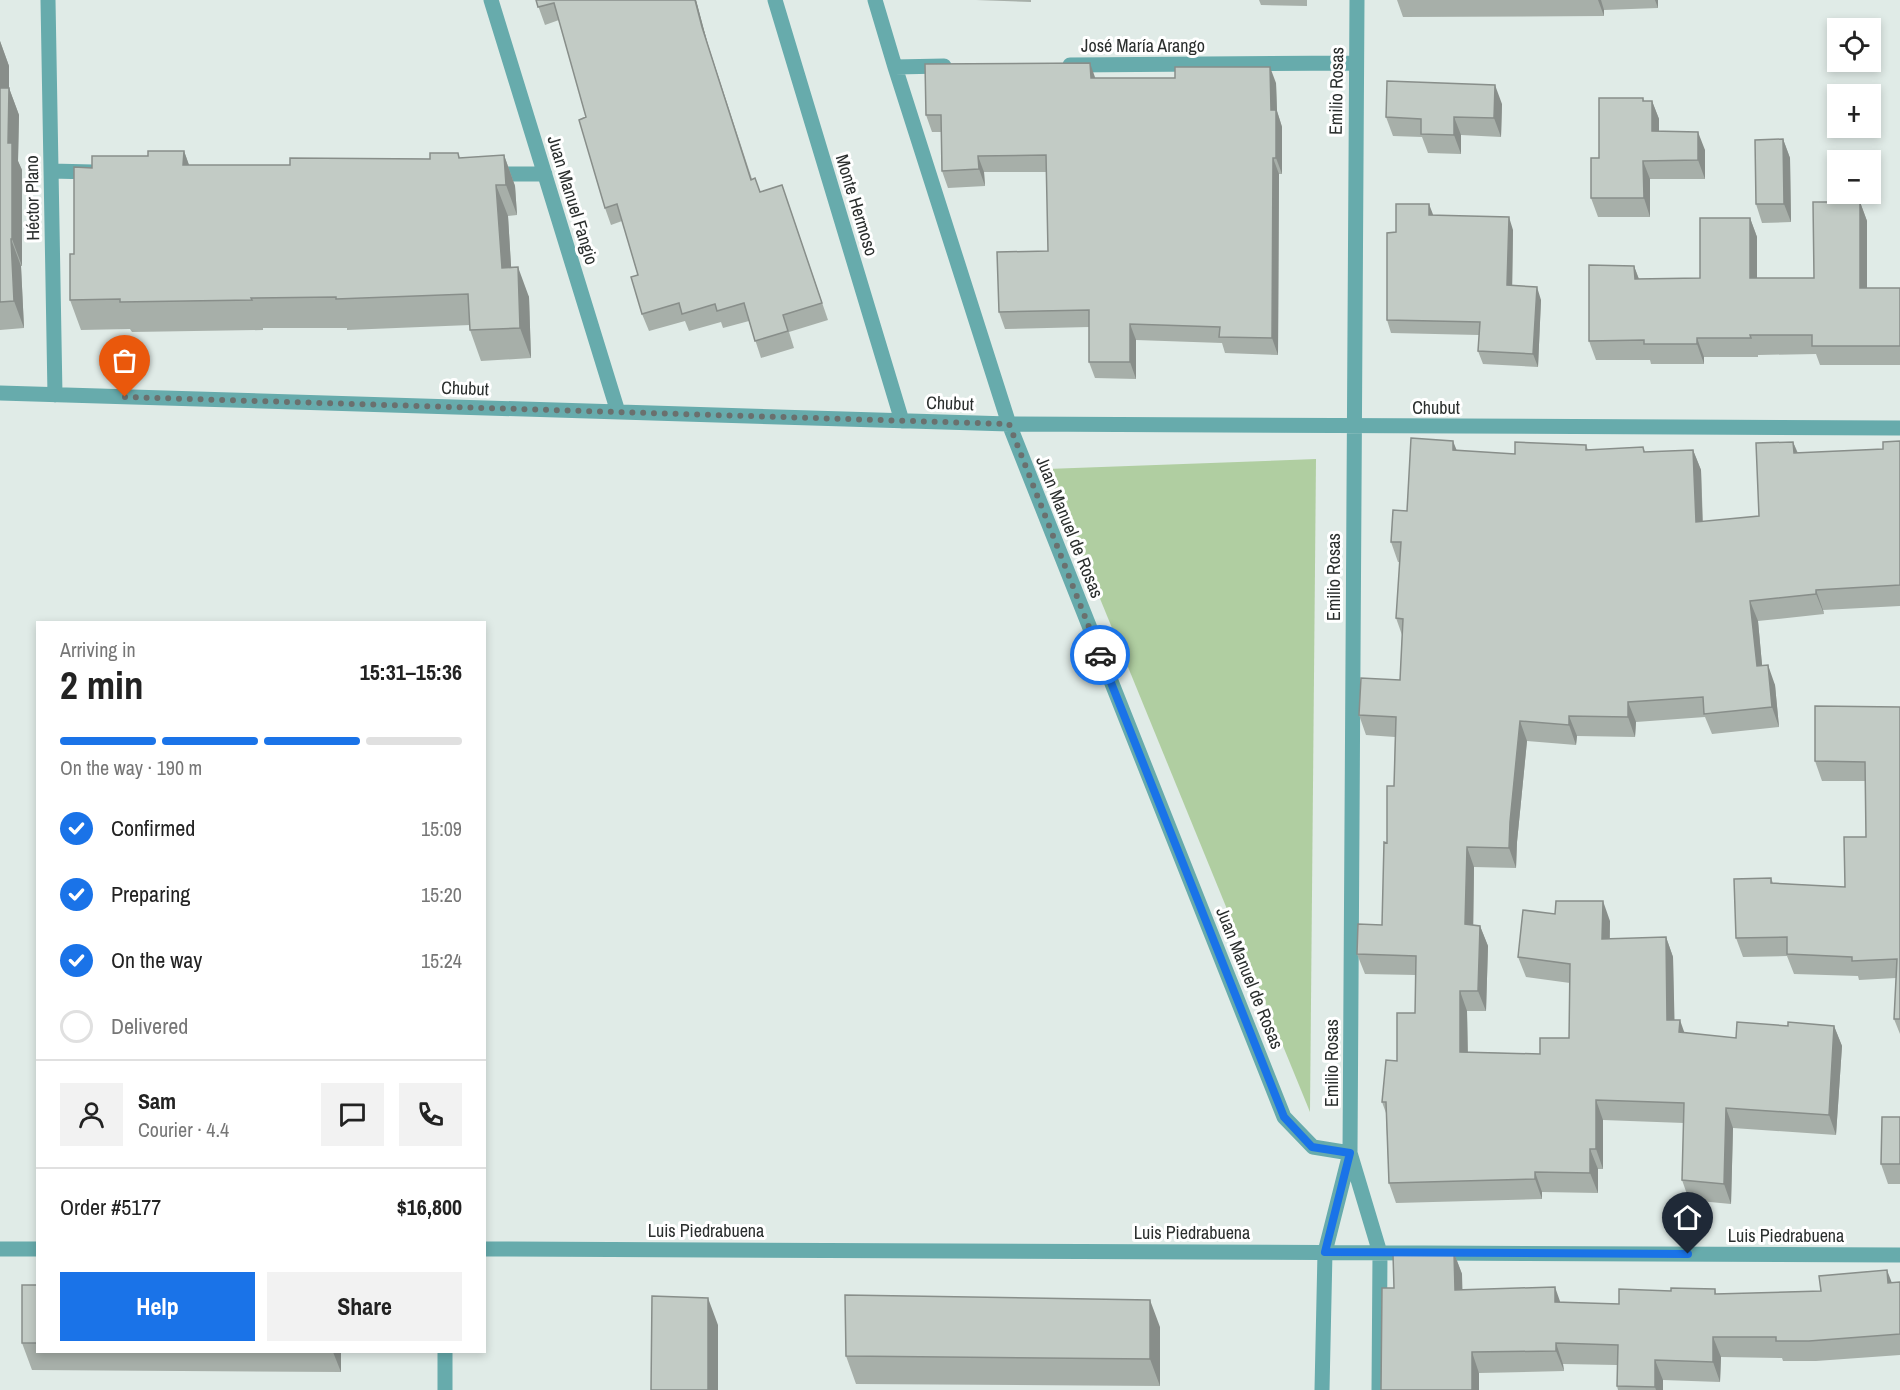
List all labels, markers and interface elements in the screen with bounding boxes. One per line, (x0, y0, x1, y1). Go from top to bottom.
map controls (1827, 18, 1881, 204)
button: locate (1827, 18, 1881, 72)
street label: José María Arango (1081, 33, 1205, 58)
street label: Emilio Rosas (1323, 47, 1349, 135)
button: + (1827, 84, 1881, 138)
street label: Juan Manuel Fangio (541, 132, 605, 268)
button: − (1827, 150, 1881, 204)
street label: Monte Hermoso (830, 151, 884, 259)
street label: Héctor Plano (19, 155, 45, 241)
pin (99, 335, 150, 397)
icon: bag (108, 344, 141, 377)
street label: Chubut (441, 375, 489, 401)
street label: Chubut (926, 390, 974, 416)
street label: Chubut (1412, 395, 1460, 420)
street label: Juan Manuel de Rosas (1030, 452, 1110, 602)
street label: Emilio Rosas (1321, 533, 1346, 621)
courier (1070, 625, 1130, 685)
text: Arriving in (60, 636, 136, 663)
icon: car (1084, 639, 1117, 672)
text: 15:31–15:36 (360, 657, 462, 687)
text: 2 min (60, 659, 144, 711)
text: On the way · 190 m (60, 754, 202, 781)
icon: check (60, 812, 93, 845)
text: Confirmed (111, 813, 195, 843)
text: 15:09 (421, 815, 462, 842)
icon: check (60, 878, 93, 911)
text: Preparing (111, 879, 190, 909)
text: 15:20 (421, 881, 462, 908)
street label: Juan Manuel de Rosas (1210, 903, 1290, 1053)
icon: check (60, 944, 93, 977)
text: On the way (111, 945, 202, 975)
text: 15:24 (421, 947, 462, 974)
text: Delivered (111, 1011, 188, 1041)
street label: Emilio Rosas (1319, 1019, 1344, 1107)
button: person (60, 1083, 123, 1146)
button: chat (321, 1083, 384, 1146)
button: phone (399, 1083, 462, 1146)
text: Sam (138, 1086, 176, 1116)
text: Courier · 4.4 (138, 1116, 229, 1143)
text: Order #5177 (60, 1192, 161, 1222)
text: $16,800 (397, 1192, 462, 1222)
pin (1662, 1192, 1713, 1254)
icon: home (1671, 1201, 1704, 1234)
street label: Luis Piedrabuena (648, 1218, 764, 1243)
street label: Luis Piedrabuena (1134, 1220, 1250, 1245)
street label: Luis Piedrabuena (1728, 1223, 1844, 1248)
button: Help (60, 1272, 255, 1341)
button: Share (267, 1272, 462, 1341)

